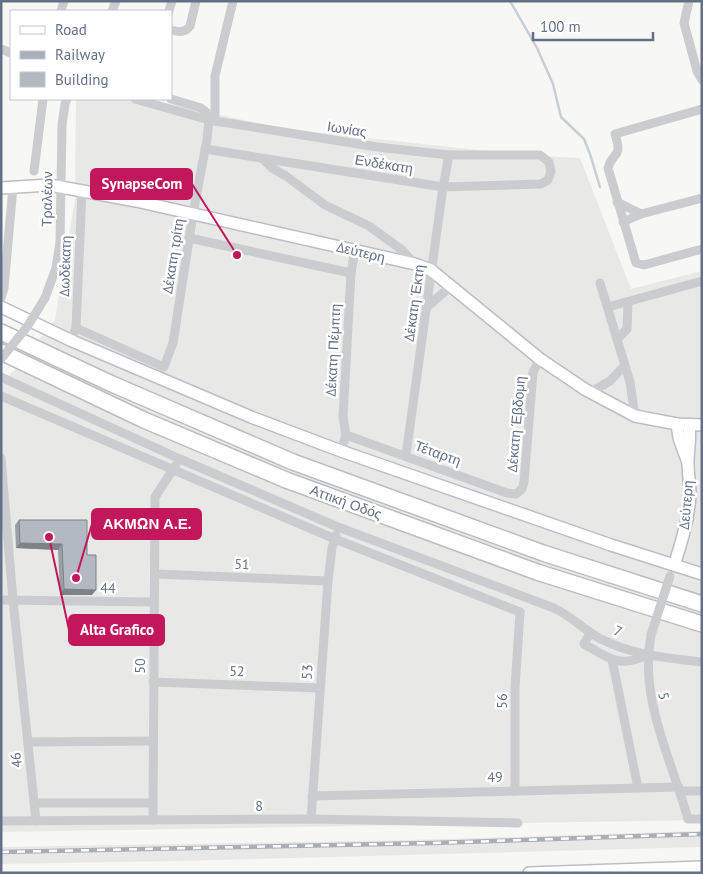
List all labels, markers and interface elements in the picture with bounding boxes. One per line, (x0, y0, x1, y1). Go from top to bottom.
legend (10, 10, 172, 100)
scale bar (533, 10, 653, 42)
text: 100 m (540, 17, 581, 36)
text: Road (55, 20, 87, 39)
text: Railway (55, 45, 105, 64)
text: Building (55, 70, 109, 89)
street label: Ιωνίας (326, 117, 368, 141)
street label: Ενδέκατη (354, 151, 414, 177)
callout: SynapseCom (91, 169, 192, 199)
street label: Τραλέων (38, 171, 56, 227)
text: SynapseCom (102, 174, 182, 193)
street label: Δέκατη τρίτη (158, 217, 188, 295)
street label: Δωδέκατη (55, 235, 75, 297)
street label: Δεύτερη (335, 238, 387, 266)
street label: Δέκατη Έκτη (400, 263, 428, 343)
street label: Δέκατη Πέμπτη (322, 303, 344, 397)
street label: Δέκατη Έβδομη (503, 375, 529, 473)
street label: Τέταρτη (412, 436, 464, 470)
street label: Δεύτερη (675, 480, 697, 530)
street label: Αττική Οδός (308, 481, 385, 523)
callout: ΑΚΜΩΝ Α.Ε. (92, 509, 201, 539)
text: ΑΚΜΩΝ Α.Ε. (103, 514, 192, 533)
street label: 51 (234, 555, 250, 573)
street label: 44 (100, 579, 116, 597)
callout: Alta Grafico (69, 615, 164, 645)
text: Alta Grafico (80, 620, 154, 639)
street label: 7 (611, 621, 625, 641)
street label: 50 (131, 658, 149, 674)
street label: 52 (229, 662, 245, 680)
street label: 53 (297, 664, 317, 680)
street label: 5 (654, 691, 674, 701)
street label: 56 (493, 693, 511, 709)
street label: 46 (6, 751, 26, 769)
street label: 49 (487, 768, 503, 786)
street label: 8 (255, 797, 263, 815)

